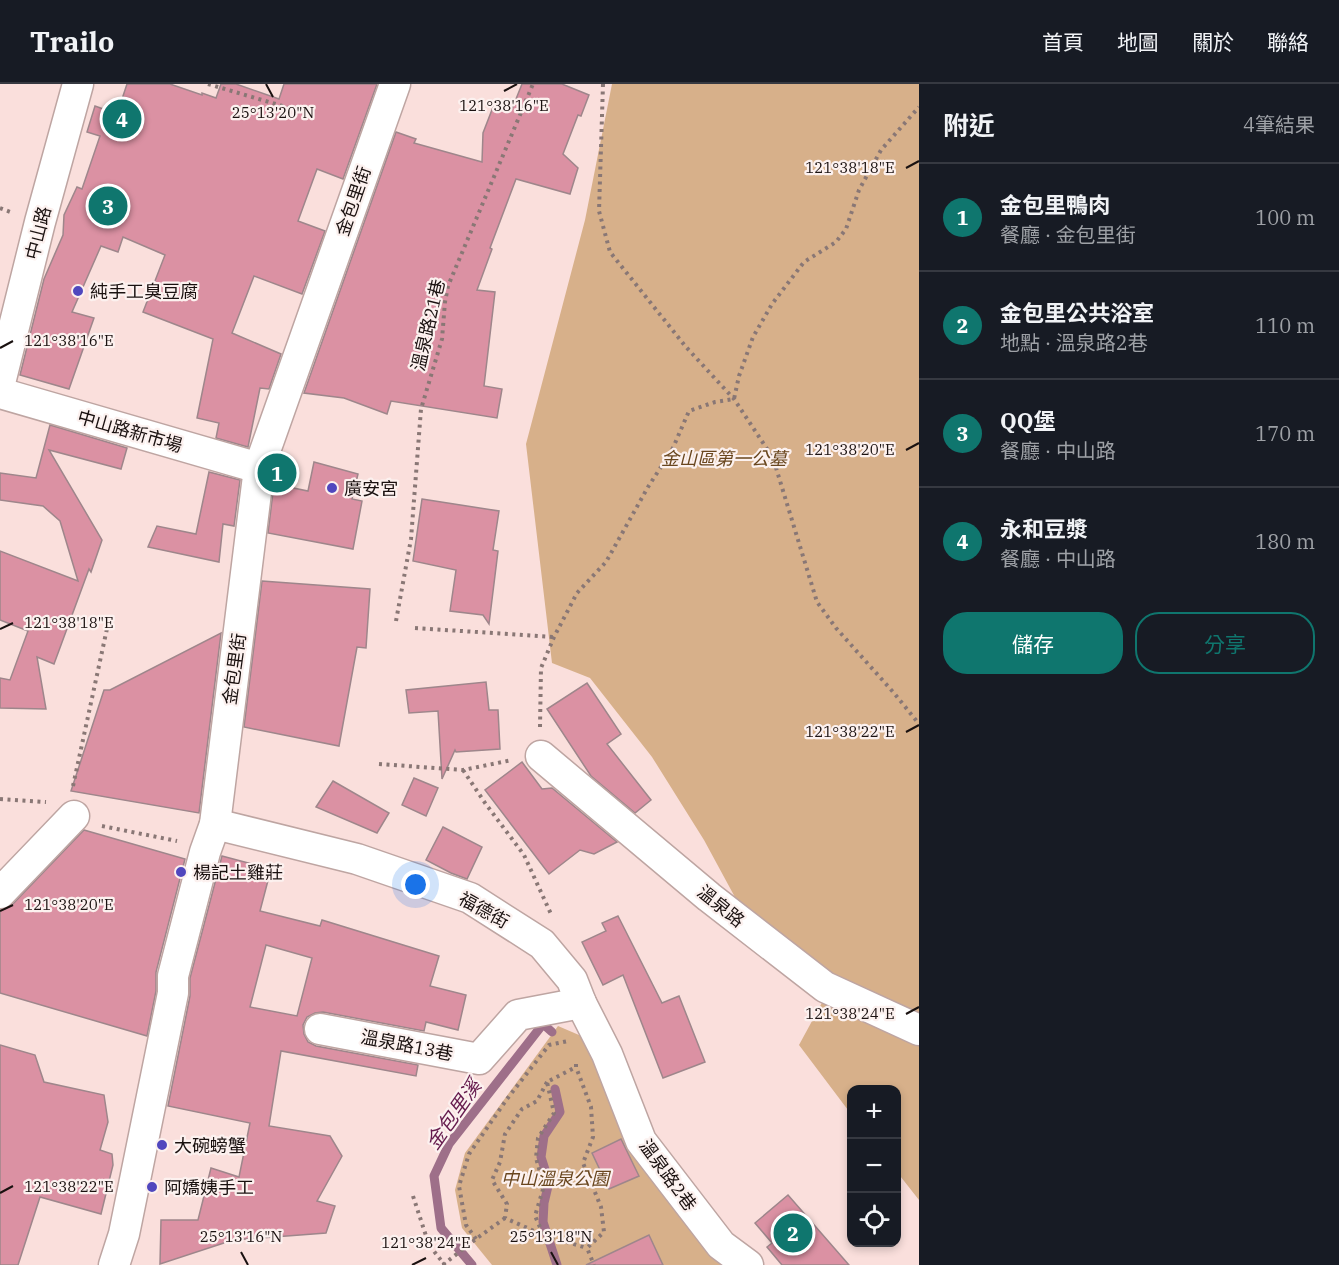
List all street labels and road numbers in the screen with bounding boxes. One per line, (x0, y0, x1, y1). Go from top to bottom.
street label: 金包里街 (330, 163, 376, 239)
street label: 中山路 (20, 204, 56, 262)
street label: 溫泉路21巷 (406, 277, 450, 373)
street label: 中山路新市場 (75, 405, 185, 457)
street label: 金包里街 (218, 632, 250, 706)
street label: 溫泉路 (693, 880, 749, 932)
street label: 福德街 (455, 887, 513, 933)
street label: 溫泉路13巷 (359, 1025, 455, 1065)
street label: 溫泉路2巷 (634, 1135, 702, 1215)

